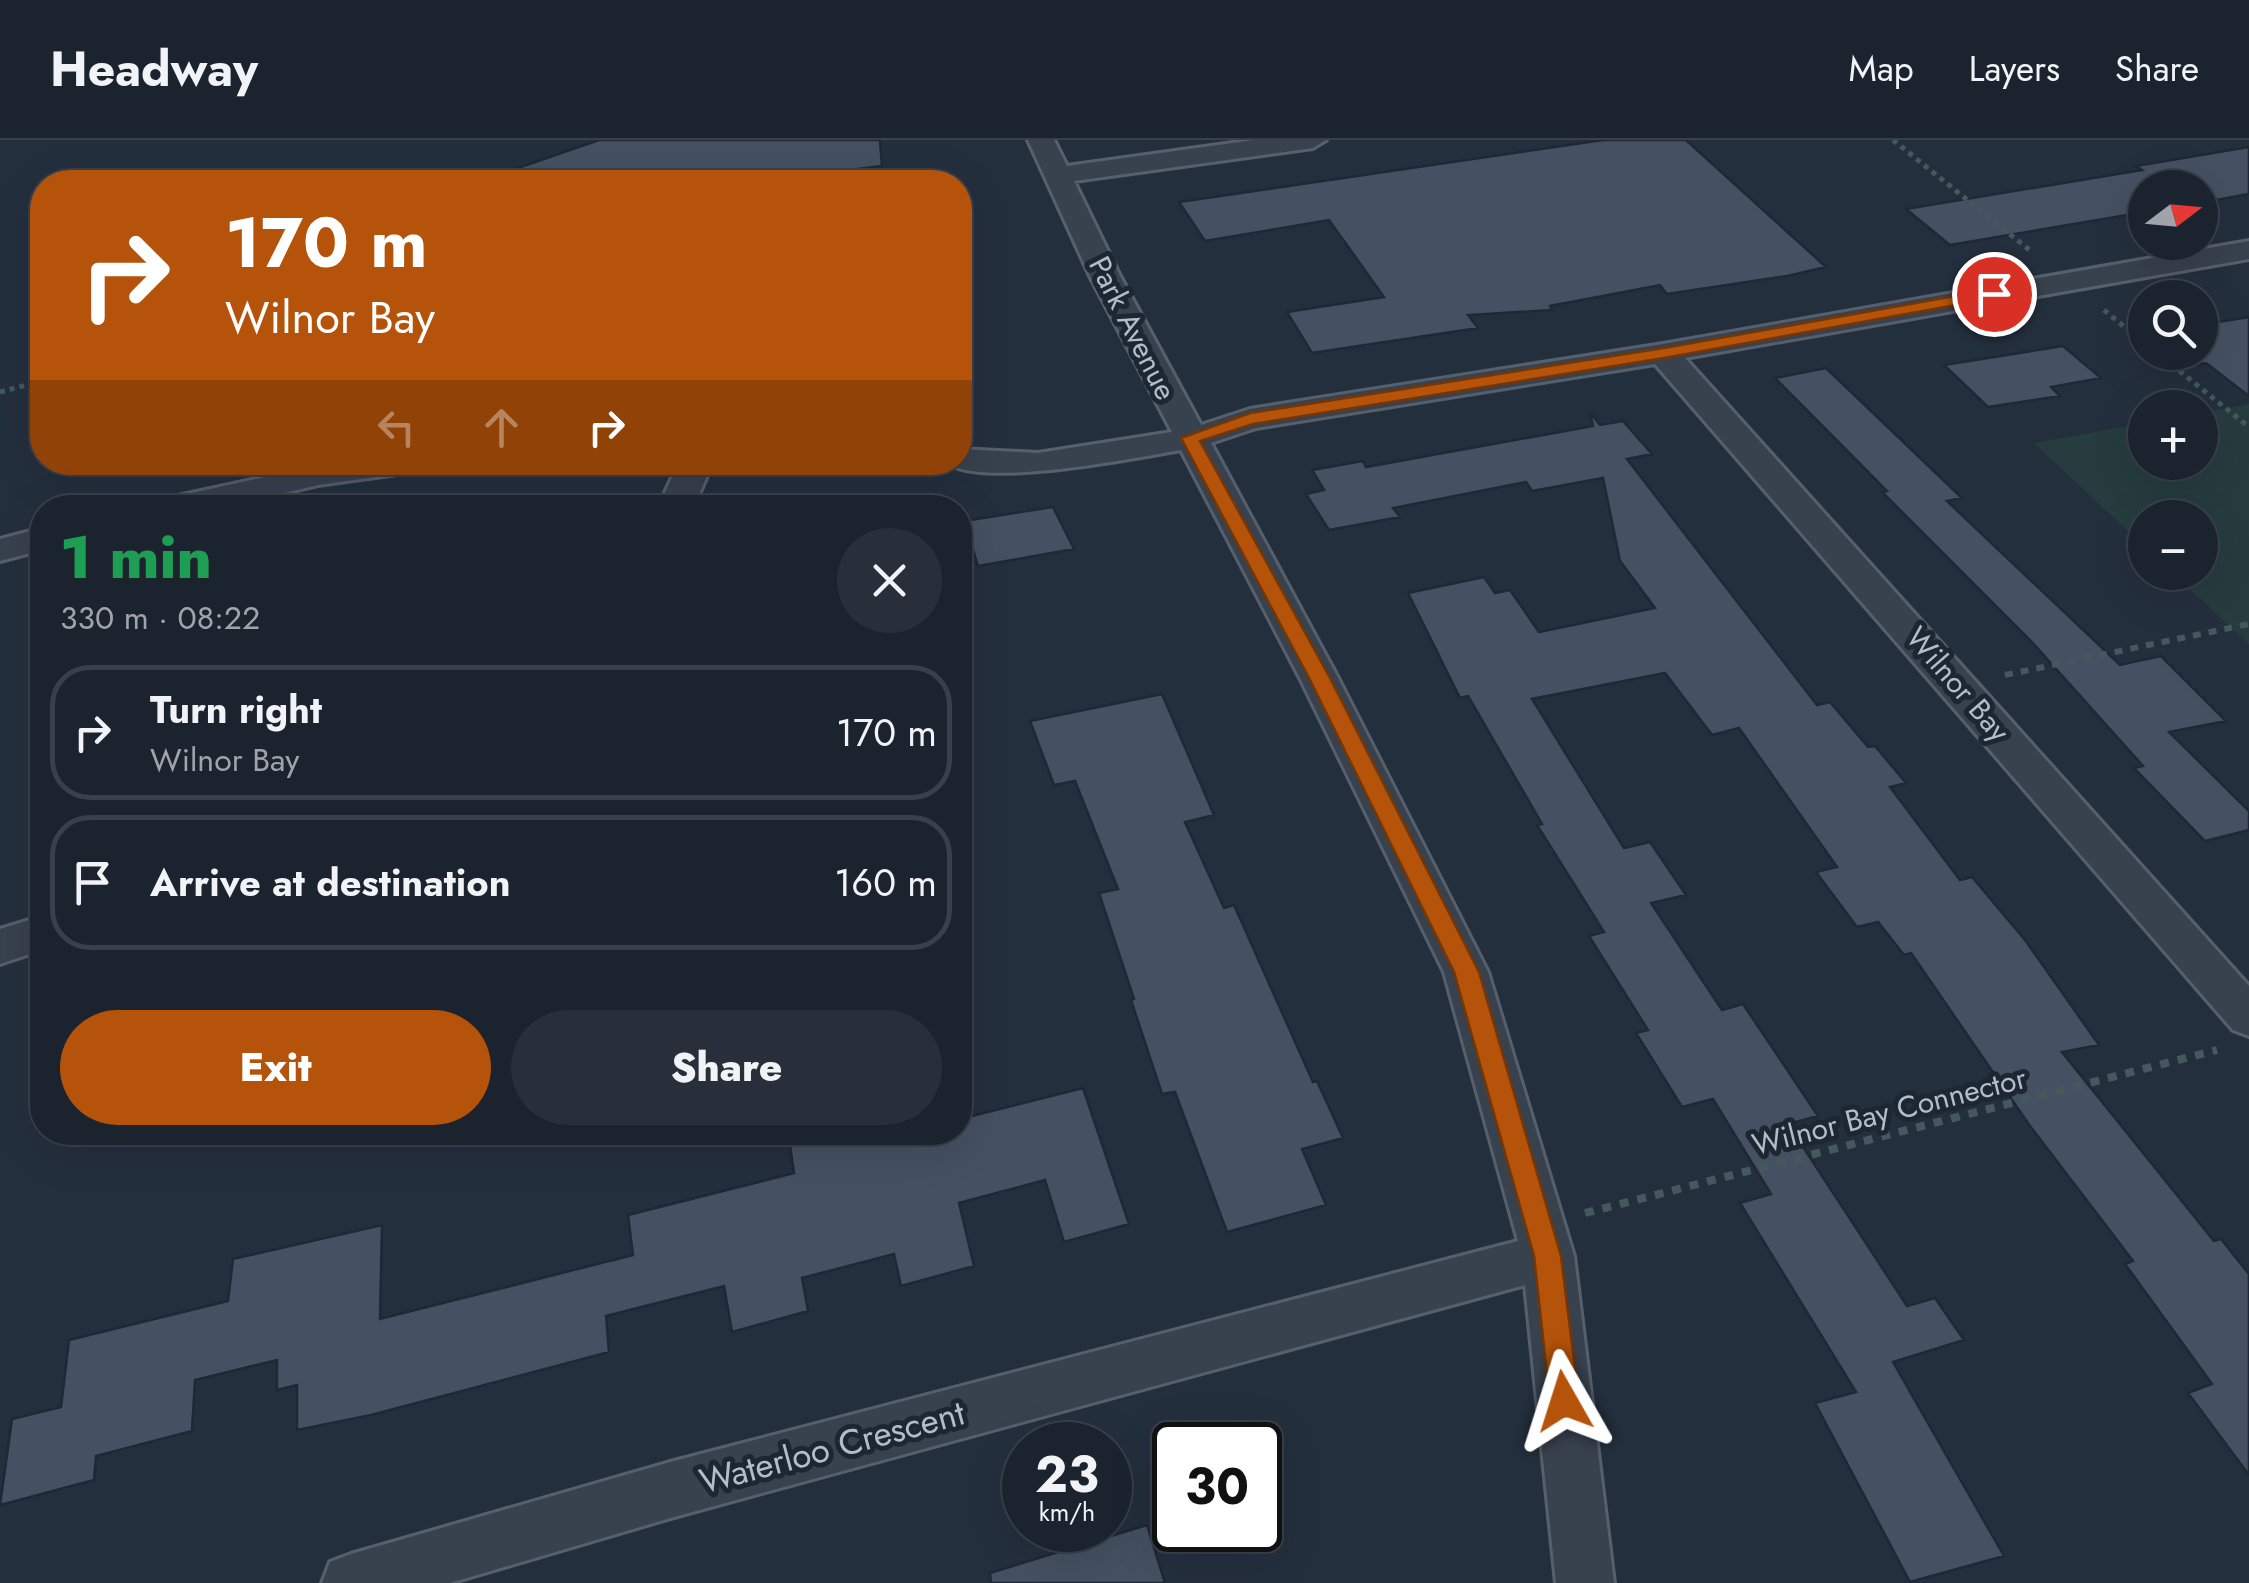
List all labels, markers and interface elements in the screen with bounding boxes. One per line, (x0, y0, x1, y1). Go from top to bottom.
text: Headway (50, 35, 258, 104)
text: Map (1849, 44, 1914, 94)
text: Layers (1969, 44, 2060, 94)
text: Share (2115, 44, 2199, 94)
north arrow (2128, 170, 2218, 260)
map controls (2128, 170, 2218, 590)
text: 170 m (225, 192, 428, 293)
icon: right (60, 210, 190, 340)
street label: Park Avenue (1078, 249, 1188, 407)
pin (1952, 252, 2037, 337)
icon: arrive (1967, 267, 2022, 322)
button: search (2128, 280, 2218, 370)
text: Wilnor Bay (225, 285, 435, 350)
button: + (2128, 390, 2218, 480)
icon: left (369, 400, 424, 455)
icon: ahead (474, 400, 529, 455)
icon: right (579, 400, 634, 455)
button: − (2128, 500, 2218, 590)
text: 1 min (60, 514, 212, 601)
button: close (837, 528, 942, 633)
text: 330 m · 08:22 (60, 595, 260, 641)
street label: Wilnor Bay (1896, 617, 2021, 752)
text: Turn right (150, 682, 322, 737)
icon: right (65, 705, 120, 760)
text: 170 m (836, 705, 937, 760)
text: Wilnor Bay (150, 737, 299, 783)
icon: arrive (65, 855, 120, 910)
text: Arrive at destination (150, 855, 511, 910)
text: 160 m (834, 855, 937, 910)
button: Exit (60, 1010, 491, 1125)
button: Share (511, 1010, 942, 1125)
street label: Wilnor Bay Connector (1747, 1056, 2031, 1166)
position arrow (1512, 1349, 1616, 1453)
street label: Waterloo Crescent (694, 1387, 971, 1506)
speed limit sign: 30 (1152, 1422, 1282, 1552)
text: 23 (1035, 1438, 1099, 1511)
text: km/h (1039, 1494, 1095, 1530)

